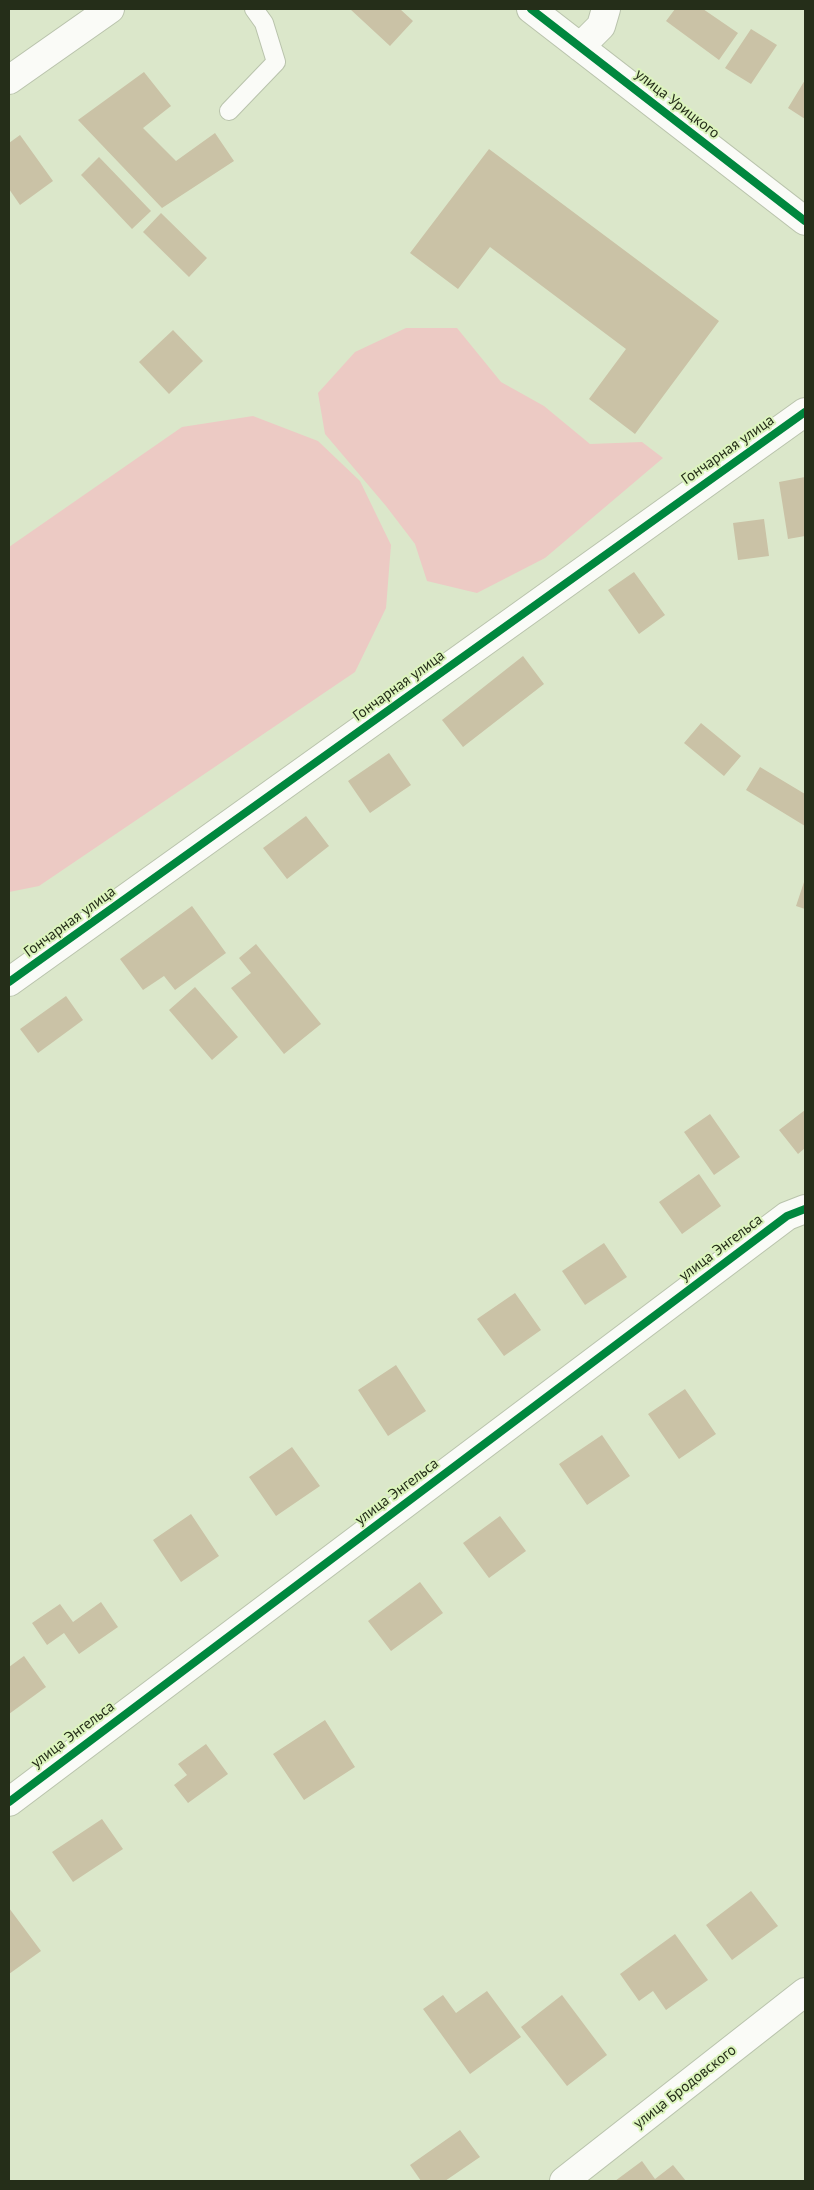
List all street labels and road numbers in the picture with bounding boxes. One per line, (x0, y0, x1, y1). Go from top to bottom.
street label: улица Урицкого (631, 65, 723, 143)
street label: Гончарная улица (678, 411, 778, 489)
street label: Гончарная улица (350, 647, 448, 725)
street label: Гончарная улица (21, 883, 119, 961)
street label: улица Энгельса (676, 1211, 766, 1285)
street label: улица Энгельса (352, 1455, 442, 1529)
street label: улица Энгельса (28, 1698, 118, 1772)
street label: улица Бродовского (630, 2041, 740, 2133)

